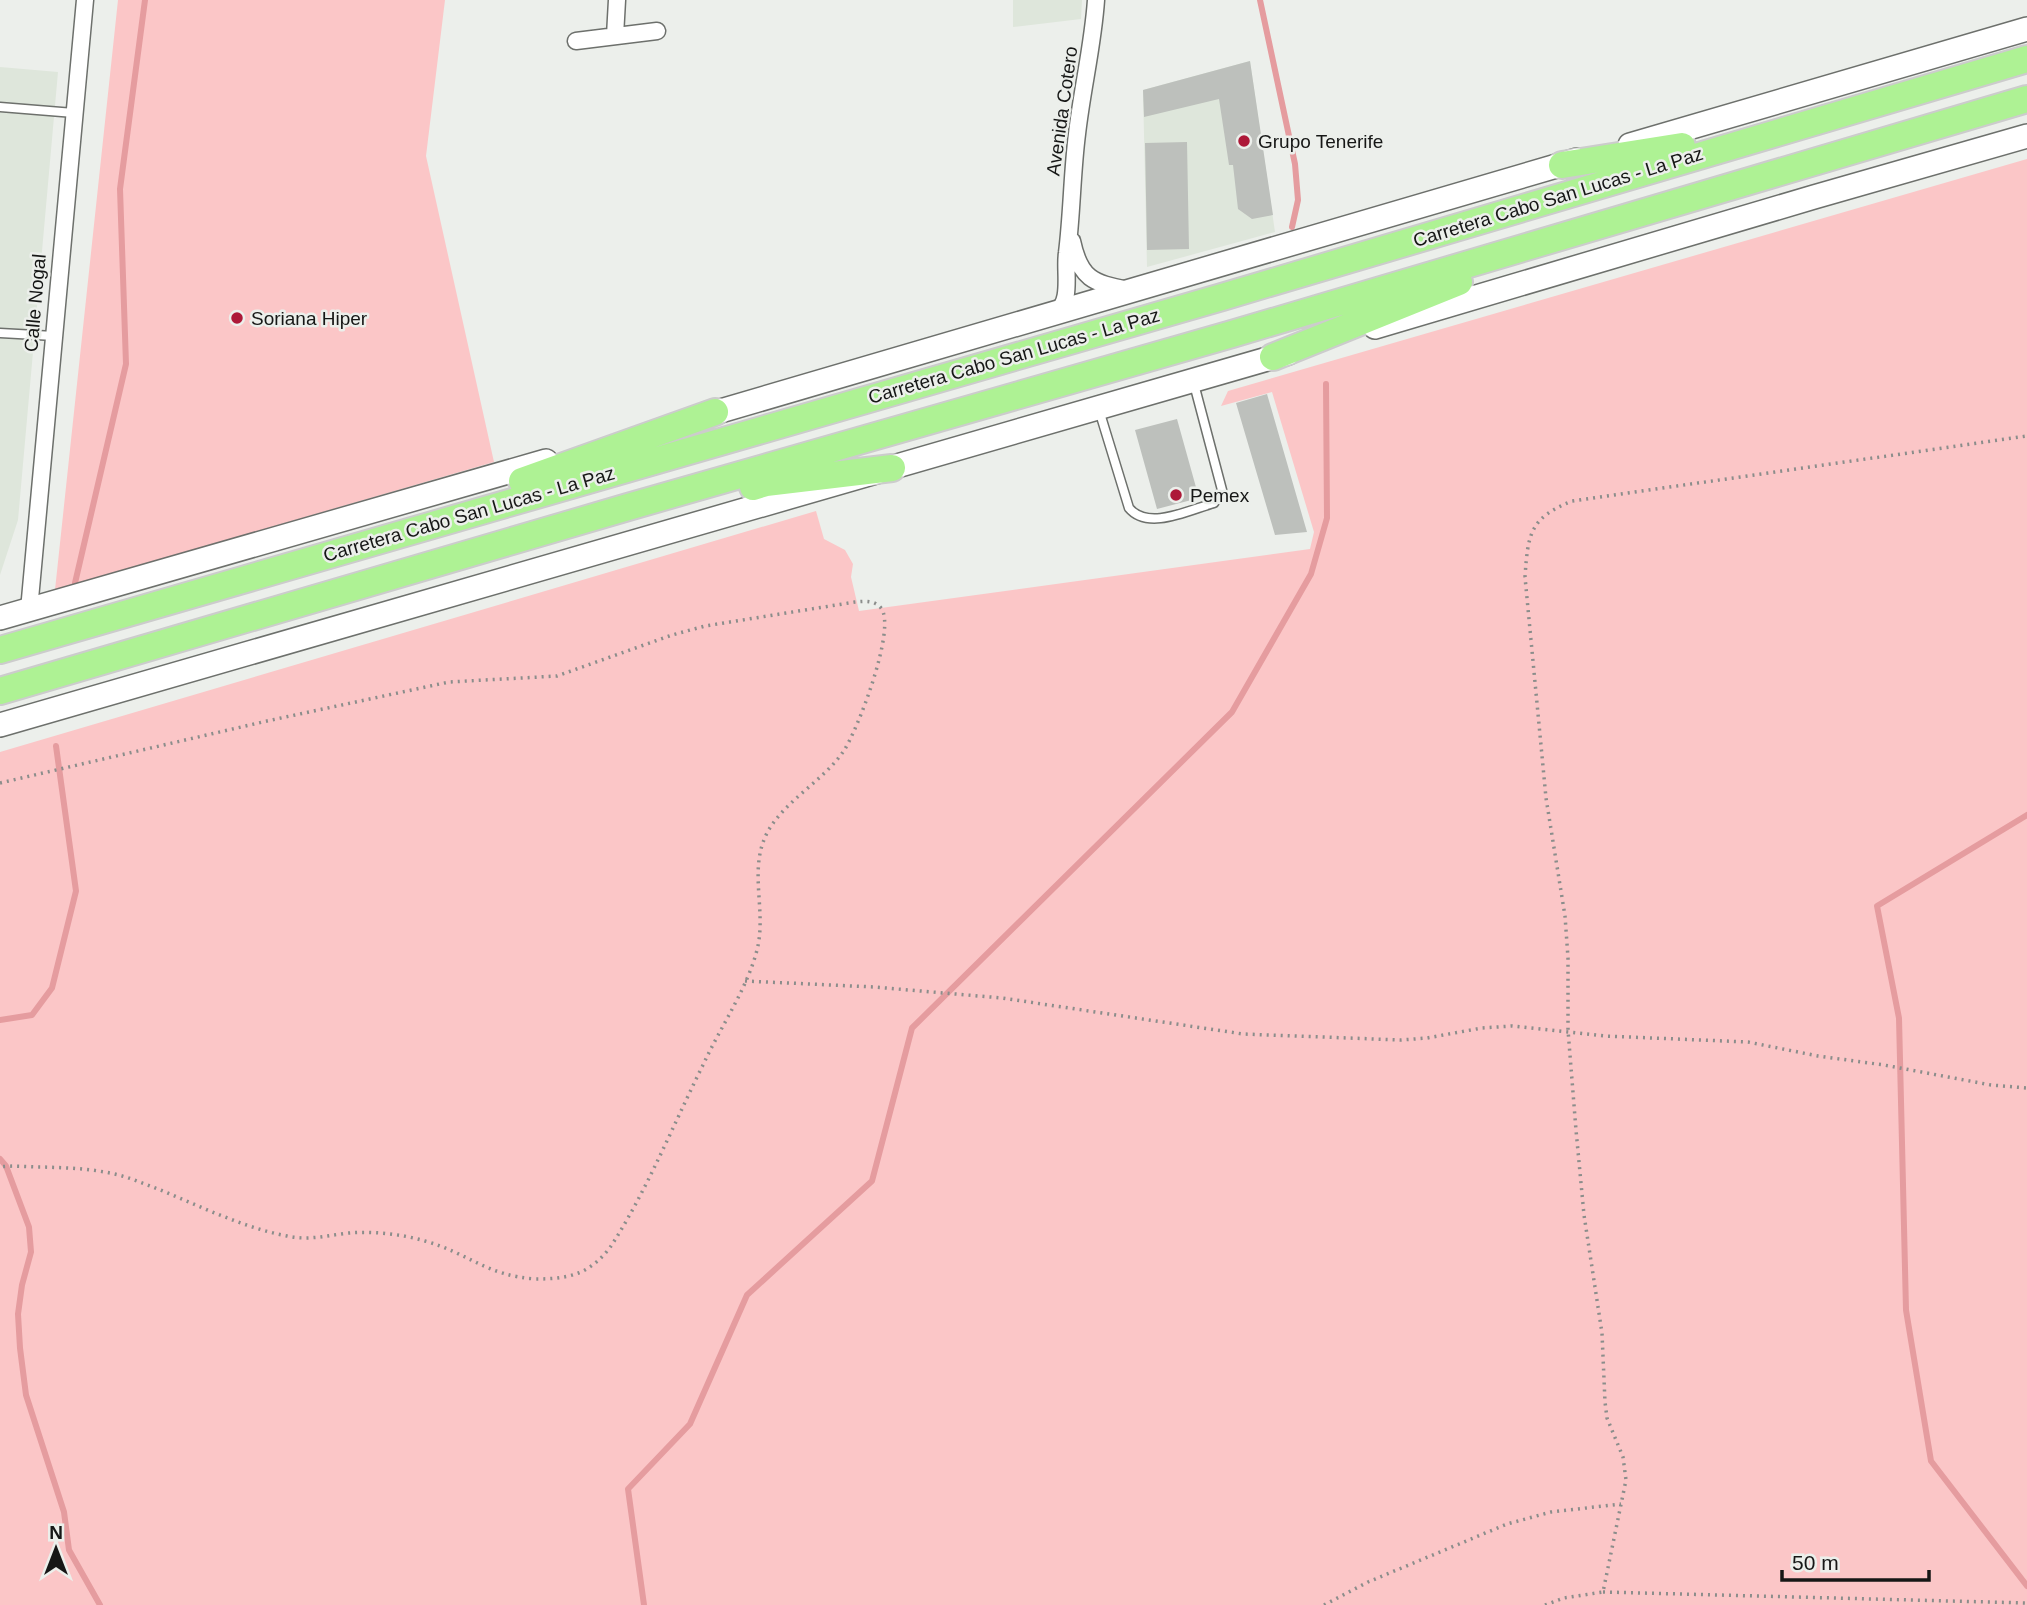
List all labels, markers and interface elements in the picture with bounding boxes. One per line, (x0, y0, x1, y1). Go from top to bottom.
street label: Avenida Cotero (1043, 45, 1081, 177)
place label: Grupo Tenerife (1258, 131, 1383, 152)
marker: Grupo Tenerife (1236, 133, 1252, 149)
street label: Carretera Cabo San Lucas - La Paz (1410, 143, 1706, 251)
street label: Calle Nogal (20, 253, 50, 353)
street label: Carretera Cabo San Lucas - La Paz (866, 304, 1162, 408)
place label: Soriana Hiper (251, 308, 368, 329)
marker: Soriana Hiper (229, 310, 245, 326)
street label: Carretera Cabo San Lucas - La Paz (321, 462, 617, 566)
place label: Pemex (1190, 485, 1250, 506)
marker: Pemex (1168, 487, 1184, 503)
north arrow (21, 1514, 91, 1584)
text: N (49, 1522, 63, 1543)
scale bar (1782, 1538, 1929, 1582)
text: 50 m (1792, 1551, 1839, 1574)

